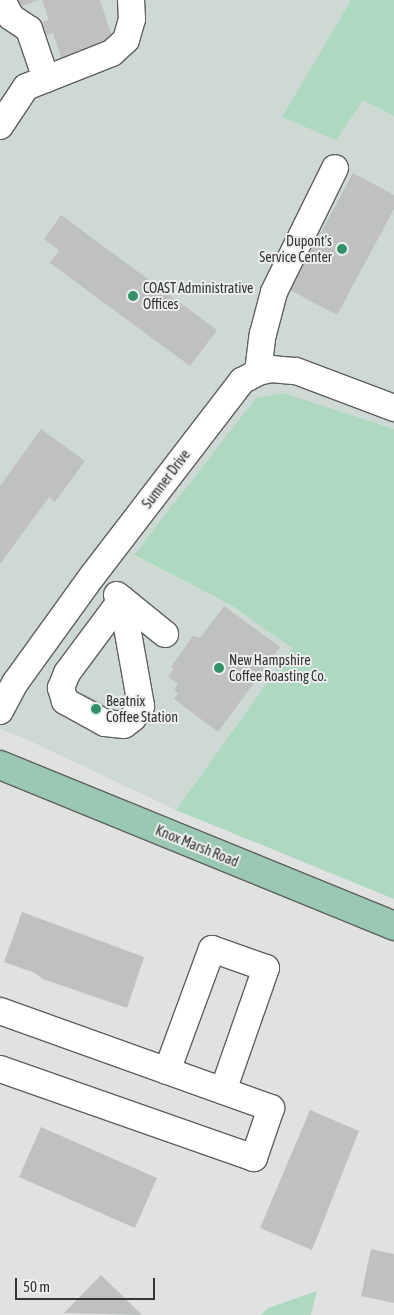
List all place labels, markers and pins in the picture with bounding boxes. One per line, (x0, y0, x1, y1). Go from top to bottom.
place label: Dupont's Service Center (259, 233, 332, 266)
marker: Dupont's Service Center (336, 243, 348, 255)
place label: COAST Administrative Offices (143, 280, 253, 312)
marker: COAST Administrative Offices (127, 290, 139, 302)
place label: New Hampshire Coffee Roasting Co. (229, 652, 326, 684)
marker: New Hampshire Coffee Roasting Co. (213, 662, 225, 674)
place label: Beatnix Coffee Station (106, 693, 178, 726)
marker: Beatnix Coffee Station (90, 703, 102, 715)

